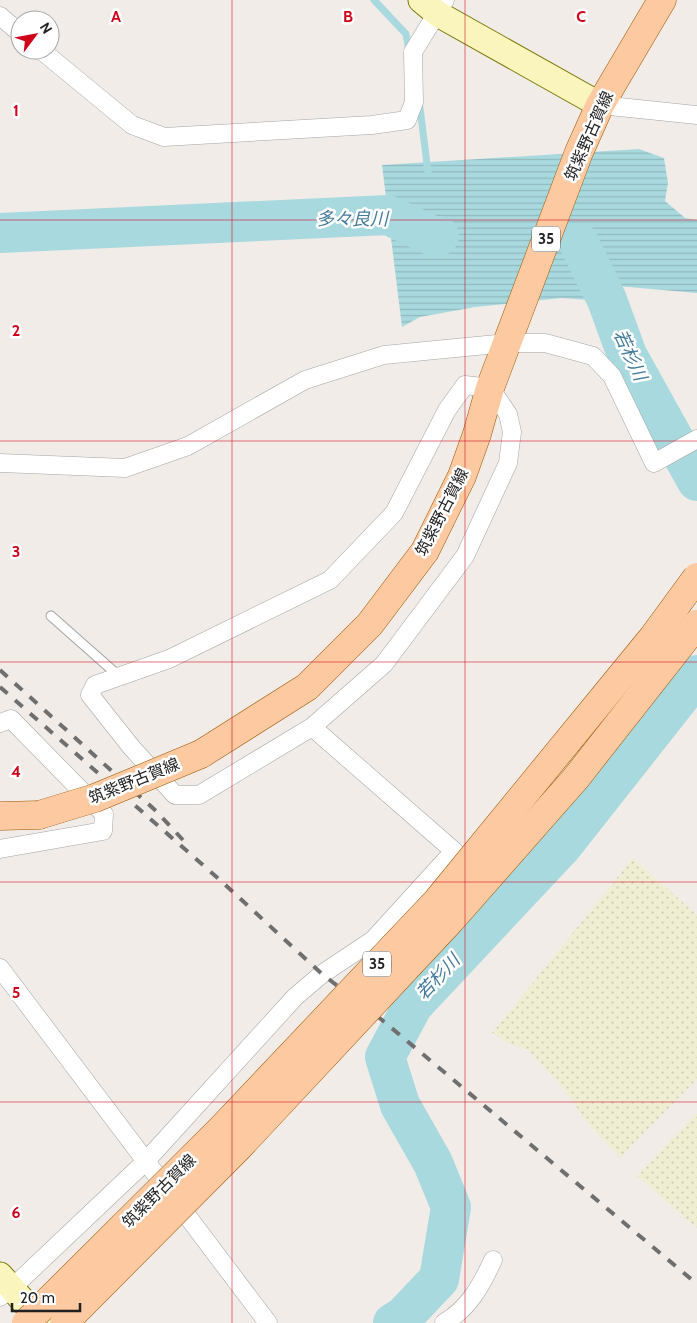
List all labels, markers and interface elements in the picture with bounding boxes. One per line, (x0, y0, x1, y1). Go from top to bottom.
text: A (111, 7, 121, 26)
text: B (343, 7, 353, 26)
text: C (576, 7, 586, 26)
north arrow (10, 10, 60, 60)
text: N (36, 19, 56, 37)
street label: 筑紫野古賀線 (561, 88, 617, 184)
text: 1 (13, 101, 19, 120)
water label: 多々良川 (316, 208, 390, 230)
road number: 35 (532, 226, 560, 252)
text: 2 (12, 321, 20, 340)
water label: 若杉川 (609, 326, 652, 386)
street label: 筑紫野古賀線 (412, 465, 472, 559)
text: 3 (12, 542, 20, 561)
street label: 筑紫野古賀線 (86, 754, 182, 808)
text: 4 (11, 762, 21, 781)
water label: 若杉川 (412, 948, 466, 1004)
road number: 35 (363, 952, 391, 976)
text: 5 (12, 983, 20, 1002)
street label: 筑紫野古賀線 (118, 1150, 200, 1232)
text: 6 (12, 1203, 21, 1222)
scale bar (12, 1280, 80, 1312)
text: 20 m (20, 1289, 55, 1307)

